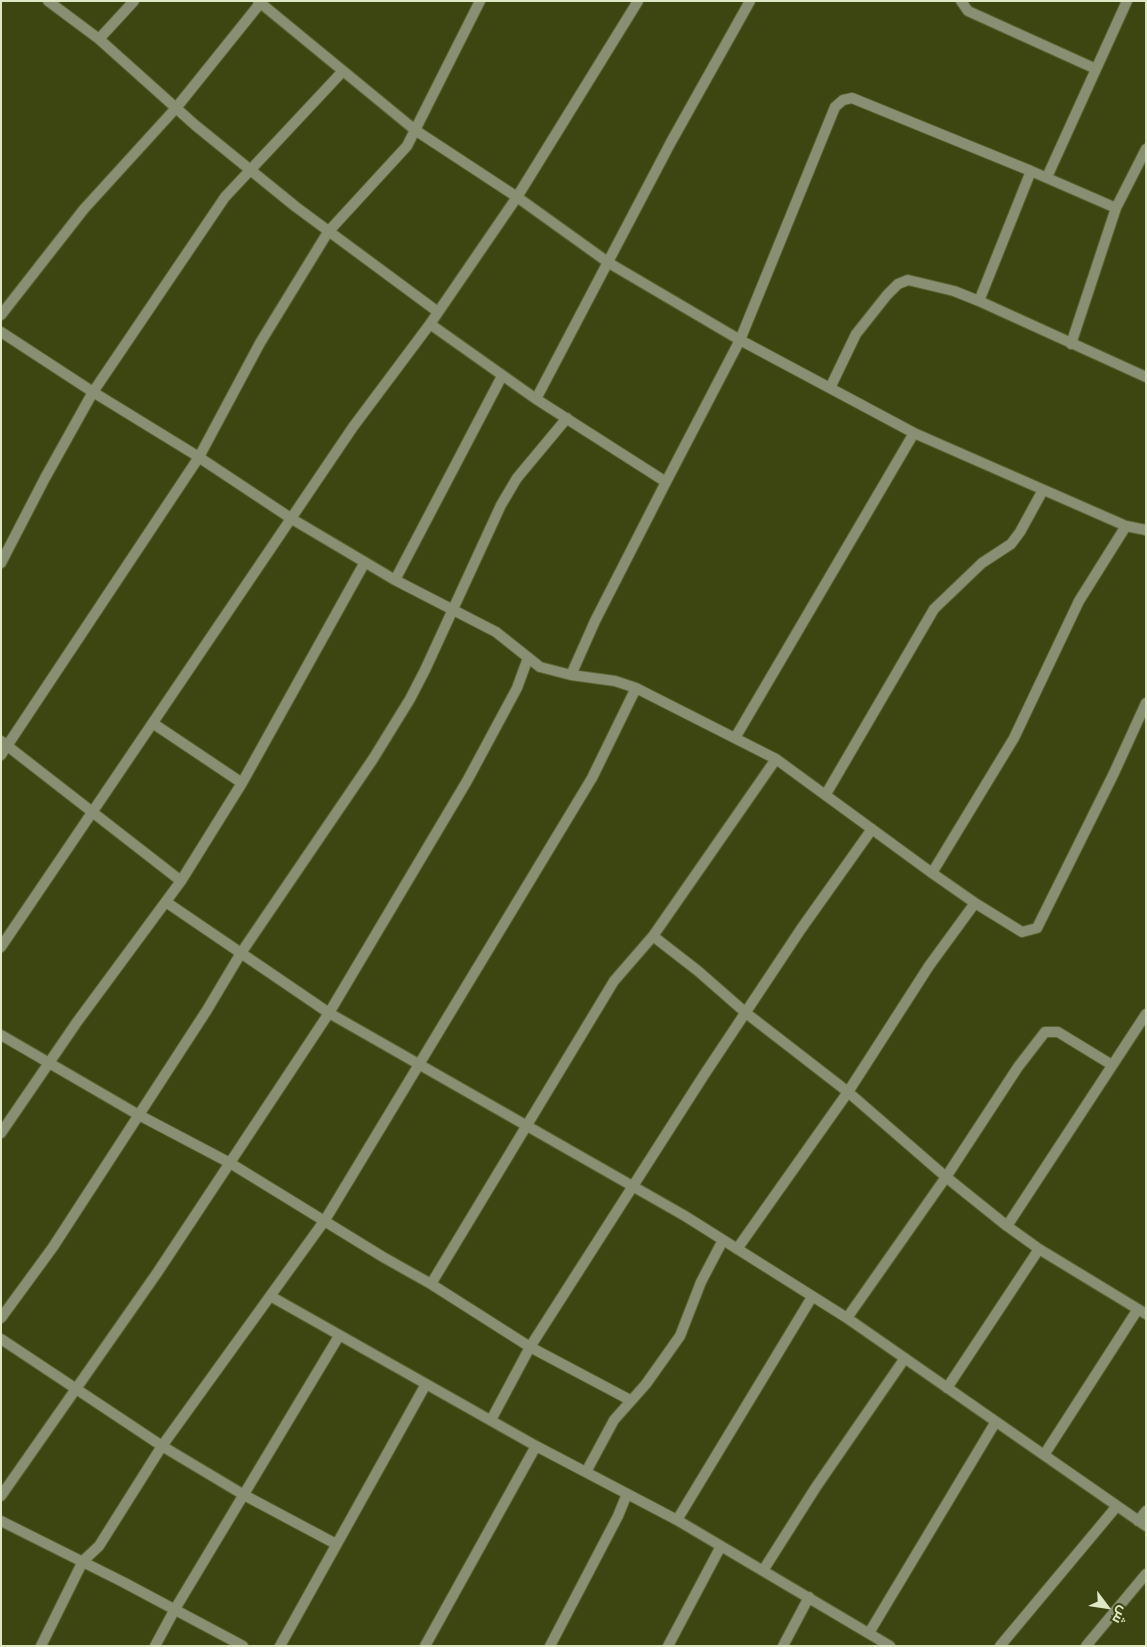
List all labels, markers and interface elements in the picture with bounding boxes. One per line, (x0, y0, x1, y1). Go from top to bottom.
north arrow (1082, 1582, 1132, 1632)
text: ش (1108, 1603, 1132, 1627)

